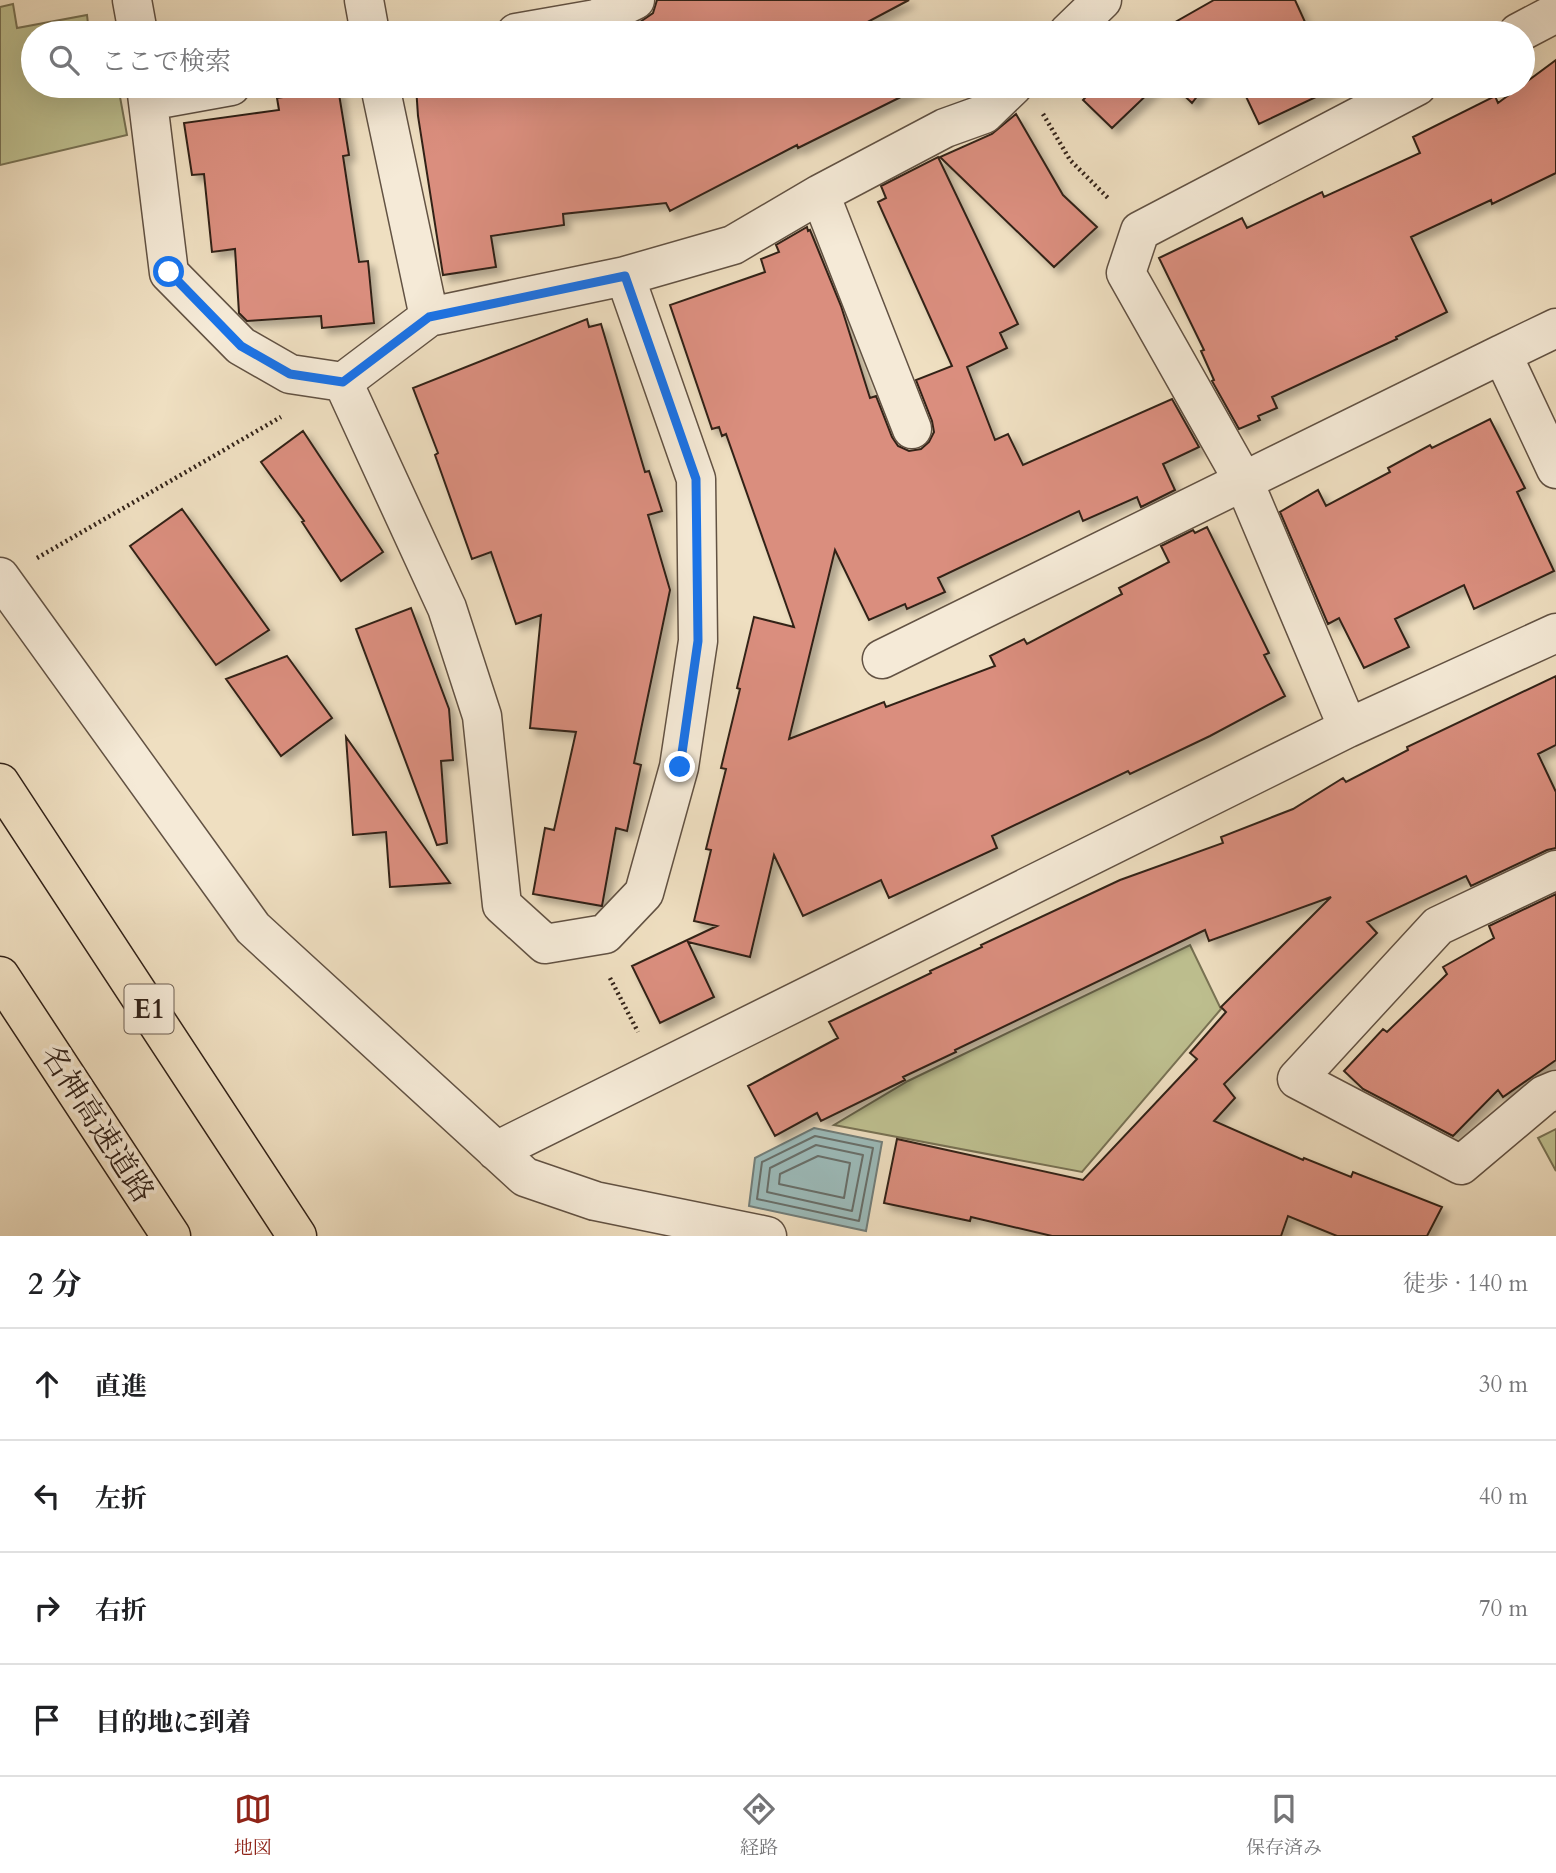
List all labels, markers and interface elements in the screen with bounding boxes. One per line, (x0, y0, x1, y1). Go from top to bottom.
search box (21, 21, 1535, 98)
icon: search (45, 41, 83, 79)
text: ここで検索 (101, 44, 231, 79)
route start (153, 256, 184, 287)
route end (664, 751, 695, 782)
road number: E1 (124, 984, 174, 1034)
street label: 名神高速道路 (31, 1037, 163, 1211)
text: 2 分 (28, 1264, 81, 1305)
text: 徒歩 · 140 m (1403, 1268, 1528, 1299)
icon: ahead (28, 1365, 66, 1403)
text: 直進 (95, 1369, 147, 1404)
text: 30 m (1479, 1369, 1528, 1400)
icon: left (28, 1477, 66, 1515)
text: 左折 (95, 1481, 147, 1516)
text: 40 m (1479, 1481, 1528, 1512)
icon: right (28, 1589, 66, 1627)
text: 右折 (95, 1593, 147, 1628)
text: 70 m (1479, 1593, 1528, 1624)
icon: arrive (28, 1701, 66, 1739)
text: 目的地に到着 (95, 1705, 251, 1740)
tab: 地図 (234, 1790, 272, 1861)
tab: 経路 (740, 1790, 778, 1861)
tab: 保存済み (1246, 1790, 1322, 1861)

